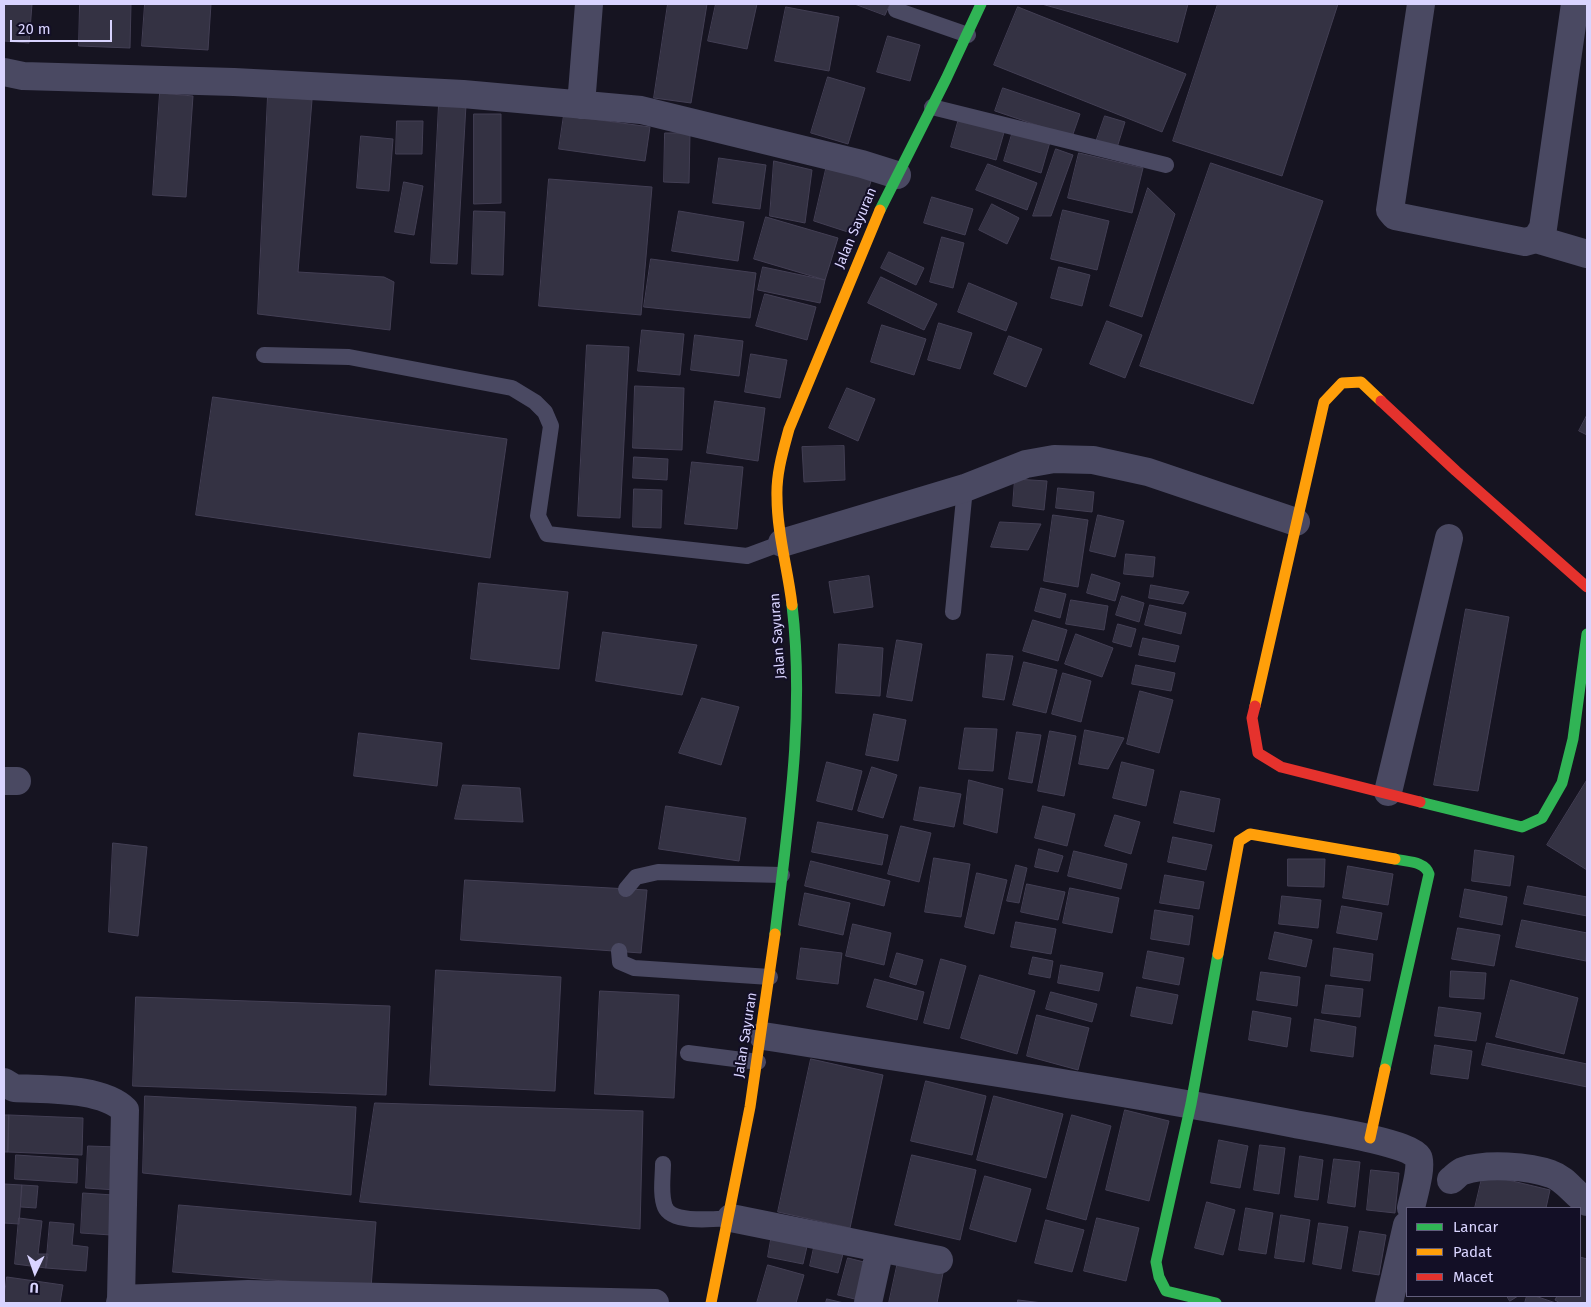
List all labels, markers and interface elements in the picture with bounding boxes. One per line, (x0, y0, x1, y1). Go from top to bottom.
scale bar (12, 10, 115, 42)
text: 20 m (18, 20, 51, 38)
street label: Jalan Sayuran (831, 185, 881, 271)
street label: Jalan Sayuran (767, 592, 789, 680)
street label: Jalan Sayuran (731, 991, 761, 1079)
legend (1406, 1207, 1581, 1297)
text: Lancar (1453, 1218, 1498, 1236)
text: Padat (1453, 1243, 1492, 1261)
north arrow (10, 1247, 60, 1297)
text: Macet (1453, 1268, 1493, 1286)
text: U (29, 1279, 39, 1296)

